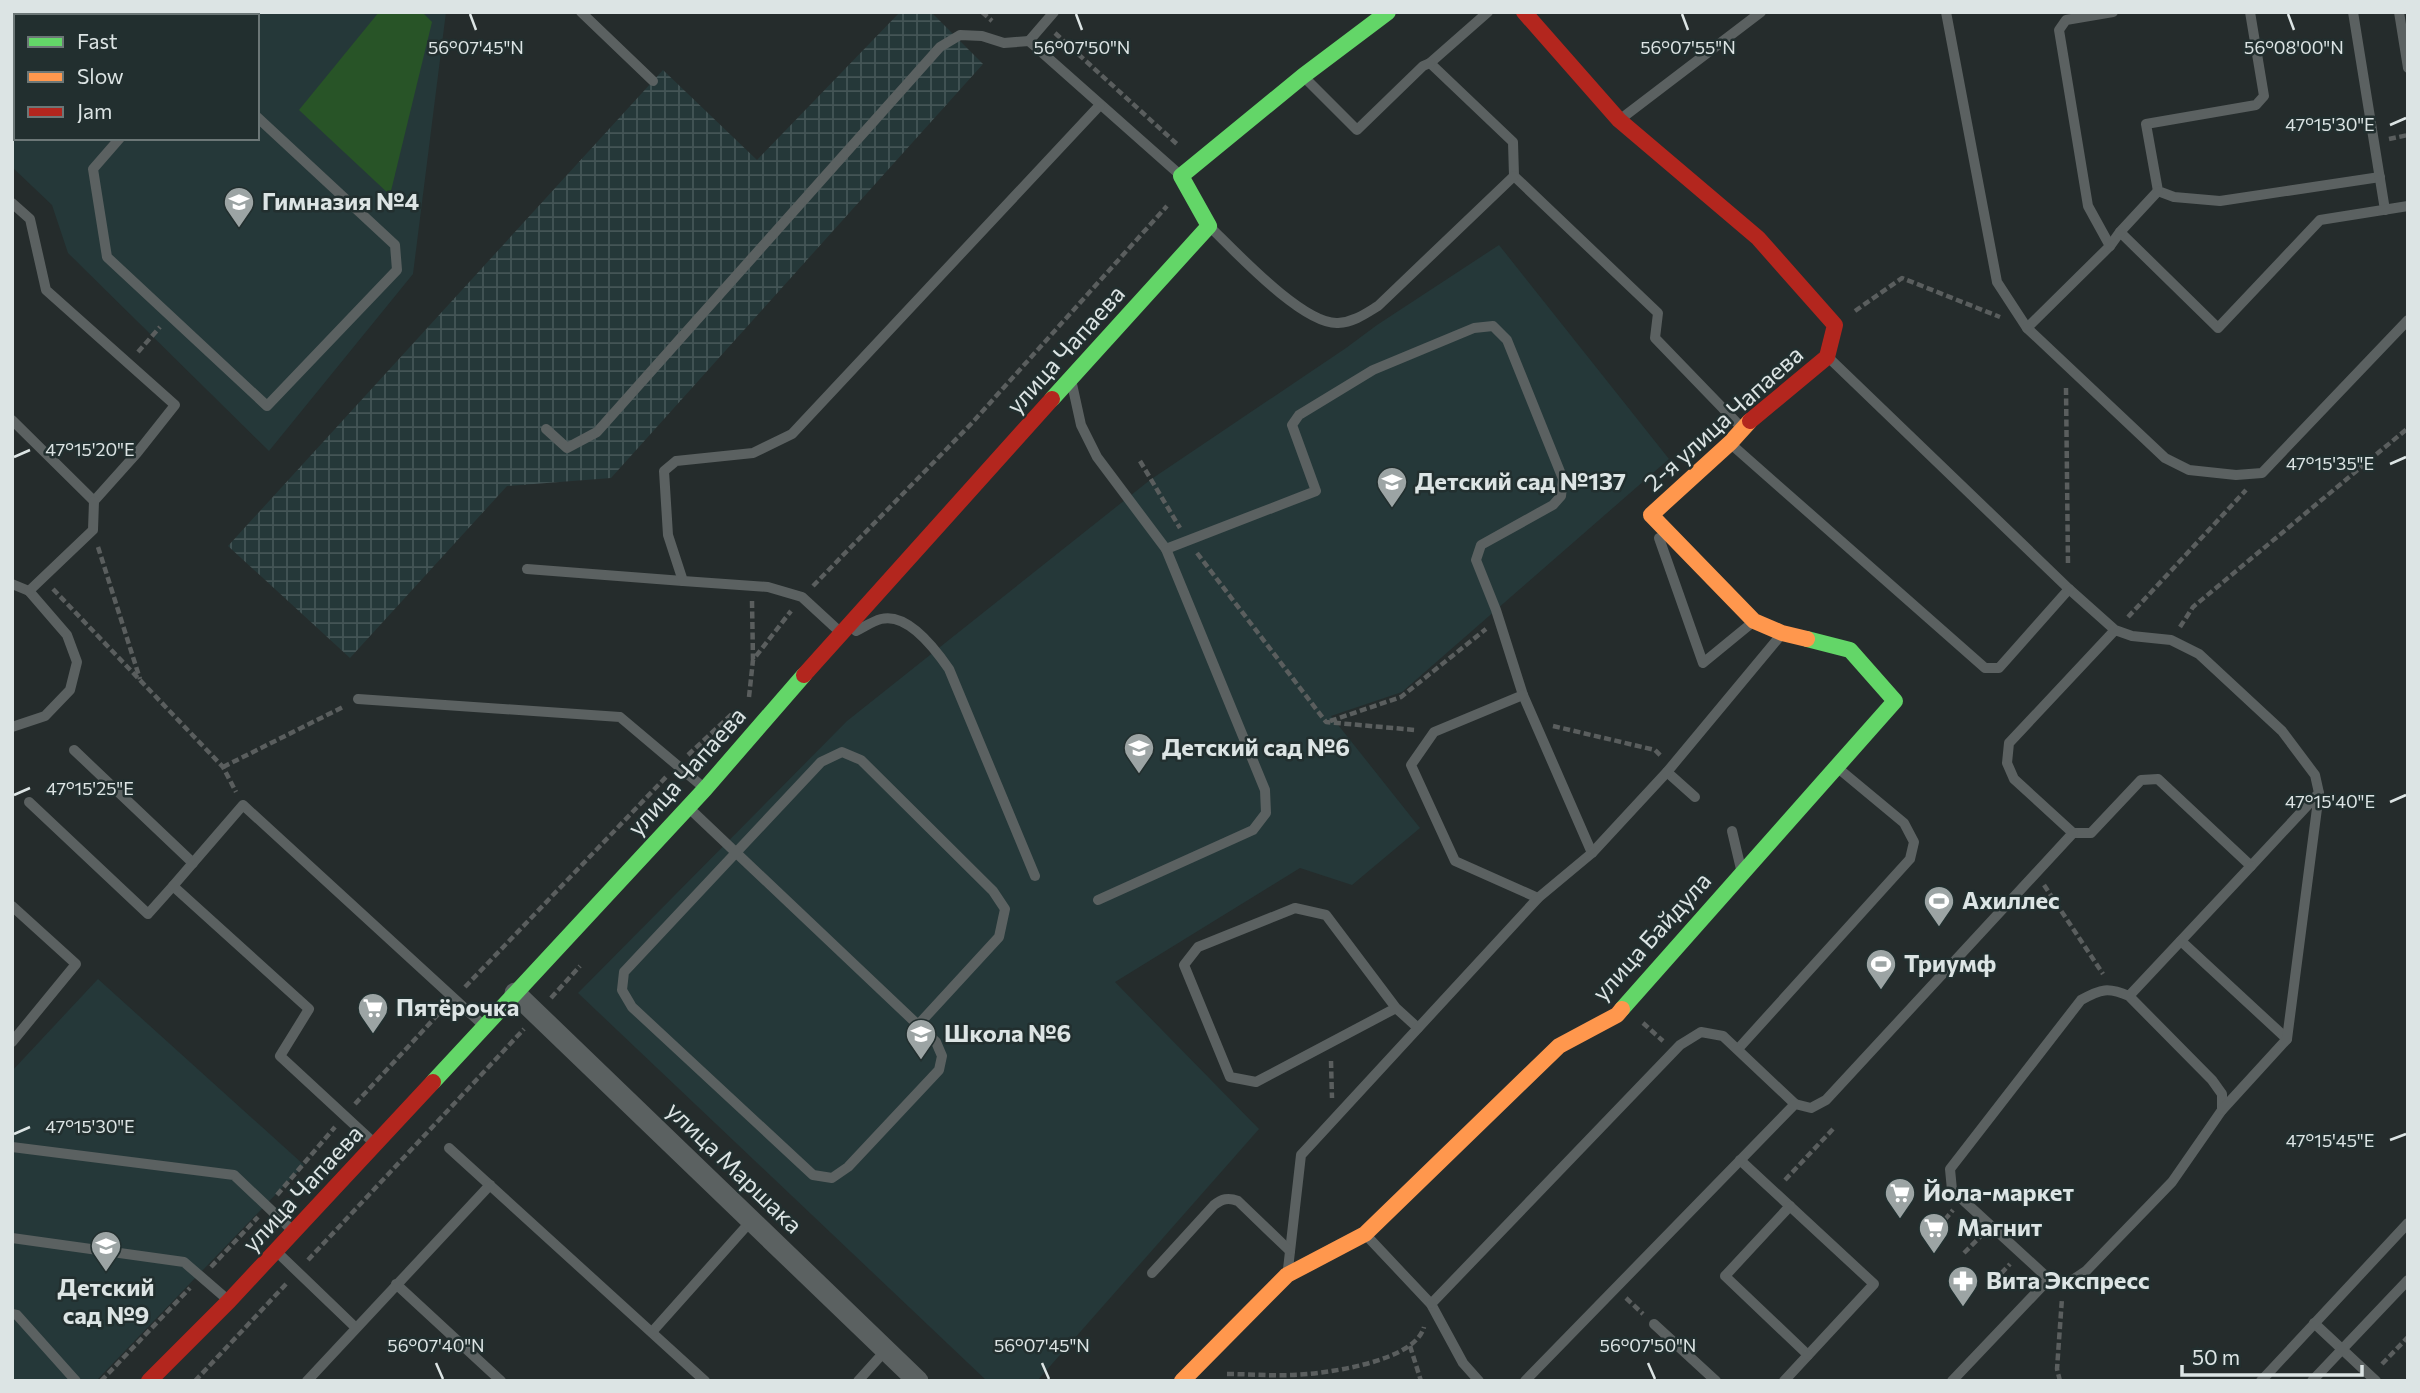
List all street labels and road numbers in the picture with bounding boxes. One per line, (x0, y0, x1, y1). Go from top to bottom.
street label: улица Чапаева (1000, 279, 1130, 419)
street label: 2-я улица Чапаева (1638, 339, 1808, 497)
street label: улица Чапаева (621, 701, 751, 841)
street label: улица Байдула (1585, 866, 1716, 1006)
street label: улица Маршака (661, 1095, 809, 1239)
street label: улица Чапаева (236, 1119, 368, 1257)

